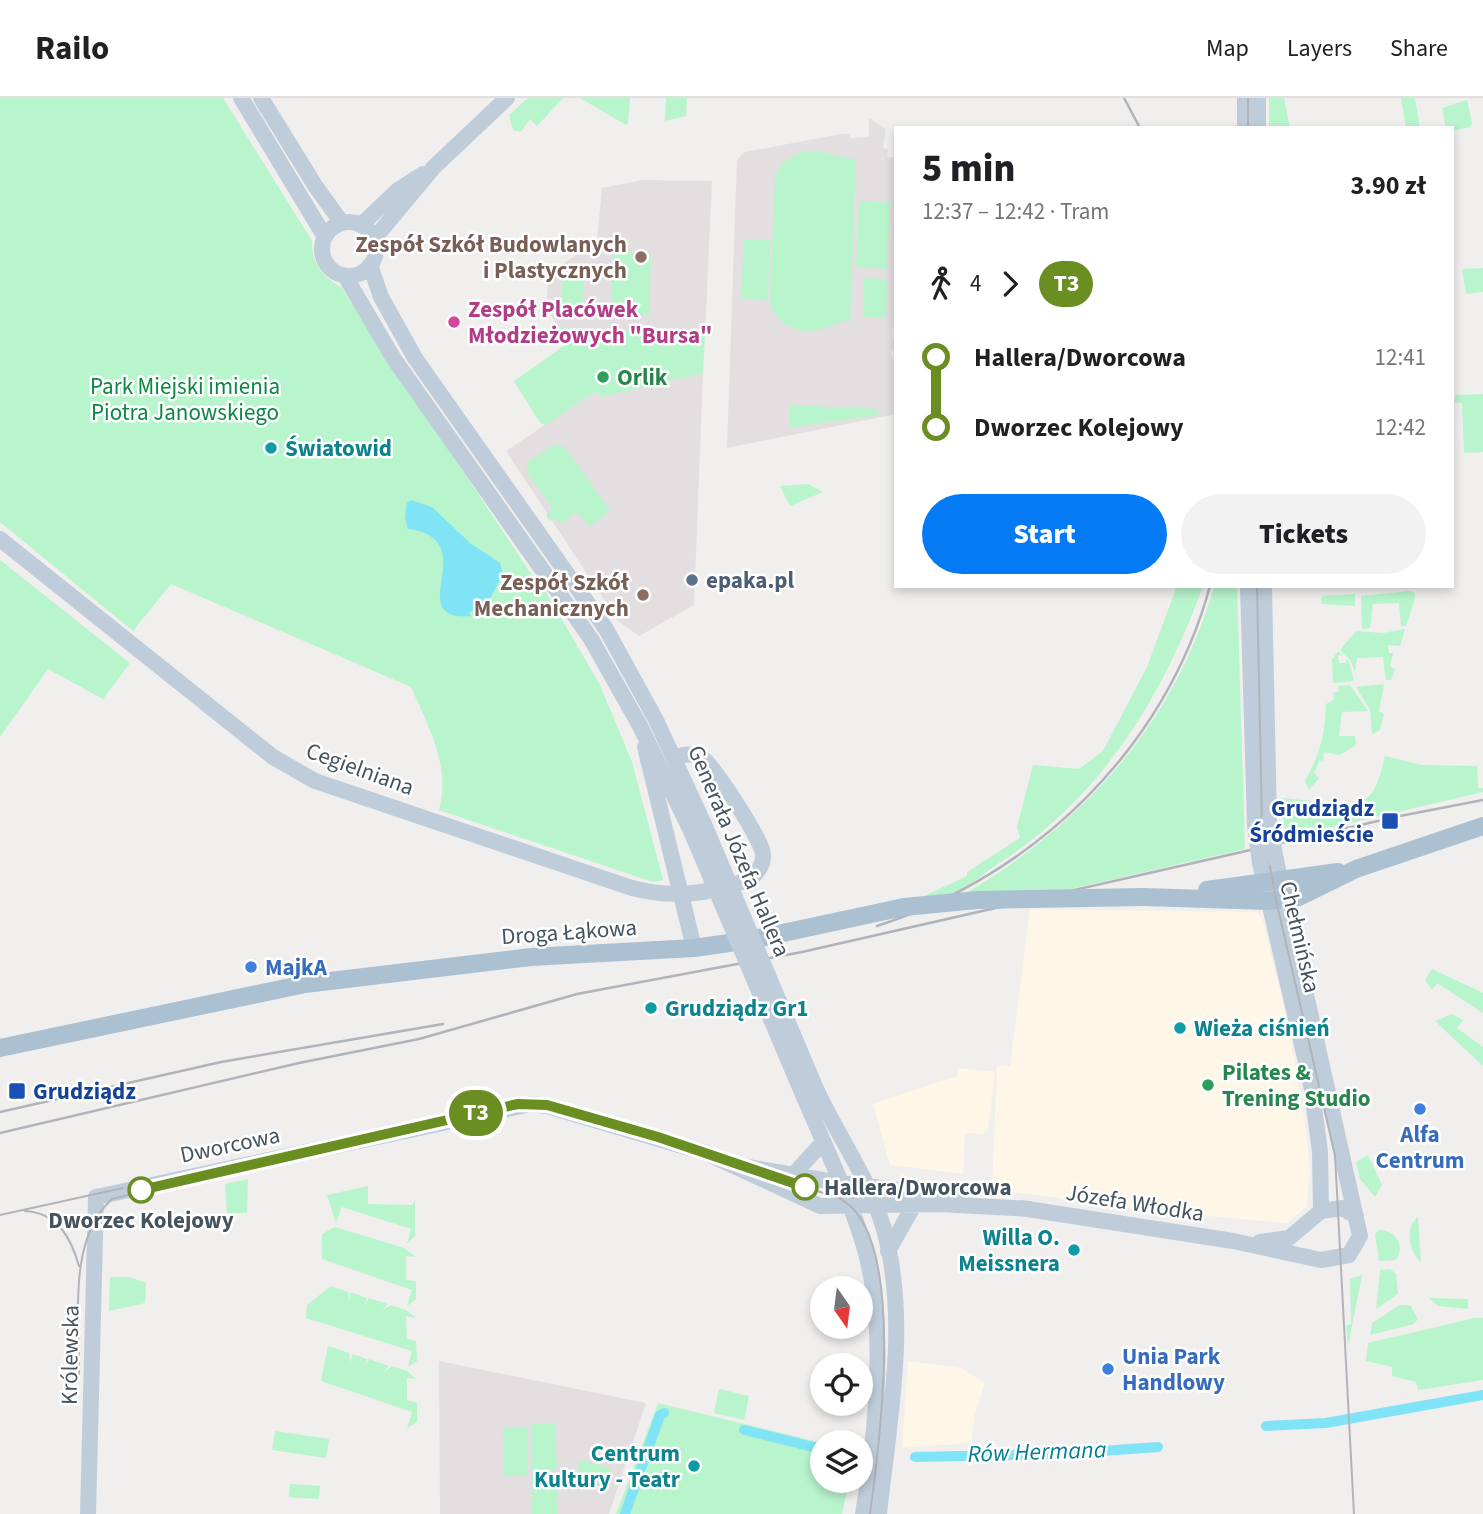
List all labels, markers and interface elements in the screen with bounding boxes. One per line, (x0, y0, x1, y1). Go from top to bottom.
text: Railo (35, 25, 109, 72)
text: Map (1206, 31, 1249, 66)
text: Layers (1287, 31, 1352, 66)
text: Share (1390, 31, 1448, 66)
text: 5 min (922, 142, 1015, 196)
text: 3.90 zł (1351, 167, 1426, 204)
text: 12:37 – 12:42 · Tram (922, 195, 1109, 228)
place label: Zespół Szkół Budowlanych i Plastycznych (355, 228, 627, 287)
marker: Zespół Szkół Budowlanych i Plastycznych (633, 249, 649, 265)
icon: walk (922, 265, 960, 303)
icon: forward (991, 265, 1029, 303)
text: T3 (1053, 266, 1079, 301)
text: 4 (970, 267, 981, 300)
place label: Zespół Placówek Młodzieżowych "Bursa" (468, 293, 712, 352)
marker: Zespół Placówek Młodzieżowych "Bursa" (446, 314, 462, 330)
text: Hallera/Dworcowa (974, 339, 1186, 376)
text: 12:41 (1375, 341, 1426, 374)
place label: Orlik (617, 361, 668, 394)
marker: Orlik (595, 369, 611, 385)
park label: Park Miejski imienia Piotra Janowskiego (90, 370, 280, 429)
text: Dworzec Kolejowy (974, 409, 1184, 446)
text: 12:42 (1375, 411, 1426, 444)
place label: Światowid (285, 432, 392, 465)
marker: Światowid (263, 440, 279, 456)
button: Start (922, 494, 1167, 574)
button: Tickets (1181, 494, 1426, 574)
place label: epaka.pl (706, 564, 795, 597)
place label: Zespół Szkół Mechanicznych (474, 566, 630, 625)
marker: epaka.pl (684, 572, 700, 588)
marker: Zespół Szkół Mechanicznych (635, 587, 651, 603)
street label: Cegielniana (301, 734, 419, 804)
street label: Generała Józefa Hallera (679, 740, 799, 962)
place label: Grudziądz Śródmieście (1249, 792, 1374, 851)
marker: Grudziądz Śródmieście (1380, 811, 1400, 831)
street label: Chełmińska (1271, 878, 1329, 996)
street label: Droga Łąkowa (500, 911, 638, 953)
place label: MajkA (265, 951, 328, 984)
marker: MajkA (243, 959, 259, 975)
place label: Grudziądz Gr1 (665, 992, 808, 1025)
marker: Grudziądz Gr1 (643, 1000, 659, 1016)
place label: Wieża ciśnień (1194, 1012, 1330, 1045)
marker: Wieża ciśnień (1172, 1020, 1188, 1036)
place label: Pilates & Trening Studio (1222, 1056, 1371, 1115)
place label: Grudziądz (33, 1075, 136, 1108)
marker: Pilates & Trening Studio (1200, 1077, 1216, 1093)
marker: Grudziądz (7, 1081, 27, 1101)
line badge: T3 (444, 1090, 508, 1136)
text: T3 (463, 1095, 489, 1130)
marker: Alfa Centrum (1412, 1101, 1428, 1117)
street label: Dworcowa (177, 1118, 283, 1172)
place label: Alfa Centrum (1375, 1118, 1465, 1177)
place label: Hallera/Dworcowa (824, 1171, 1012, 1204)
marker: Hallera/Dworcowa (792, 1174, 818, 1200)
street label: Józefa Włodka (1063, 1176, 1207, 1230)
marker: Dworzec Kolejowy (128, 1177, 154, 1203)
place label: Dworzec Kolejowy (48, 1204, 234, 1237)
place label: Willa O. Meissnera (958, 1221, 1060, 1280)
marker: Willa O. Meissnera (1066, 1242, 1082, 1258)
north arrow (810, 1276, 873, 1339)
map controls (810, 1276, 873, 1493)
street label: Królewska (53, 1305, 87, 1405)
place label: Unia Park Handlowy (1122, 1340, 1225, 1399)
button: locate (810, 1353, 873, 1416)
marker: Unia Park Handlowy (1100, 1361, 1116, 1377)
button: layers (810, 1430, 873, 1493)
water label: Rów Hermana (967, 1432, 1107, 1472)
place label: Centrum Kultury - Teatr (534, 1437, 681, 1496)
marker: Centrum Kultury - Teatr (686, 1458, 702, 1474)

